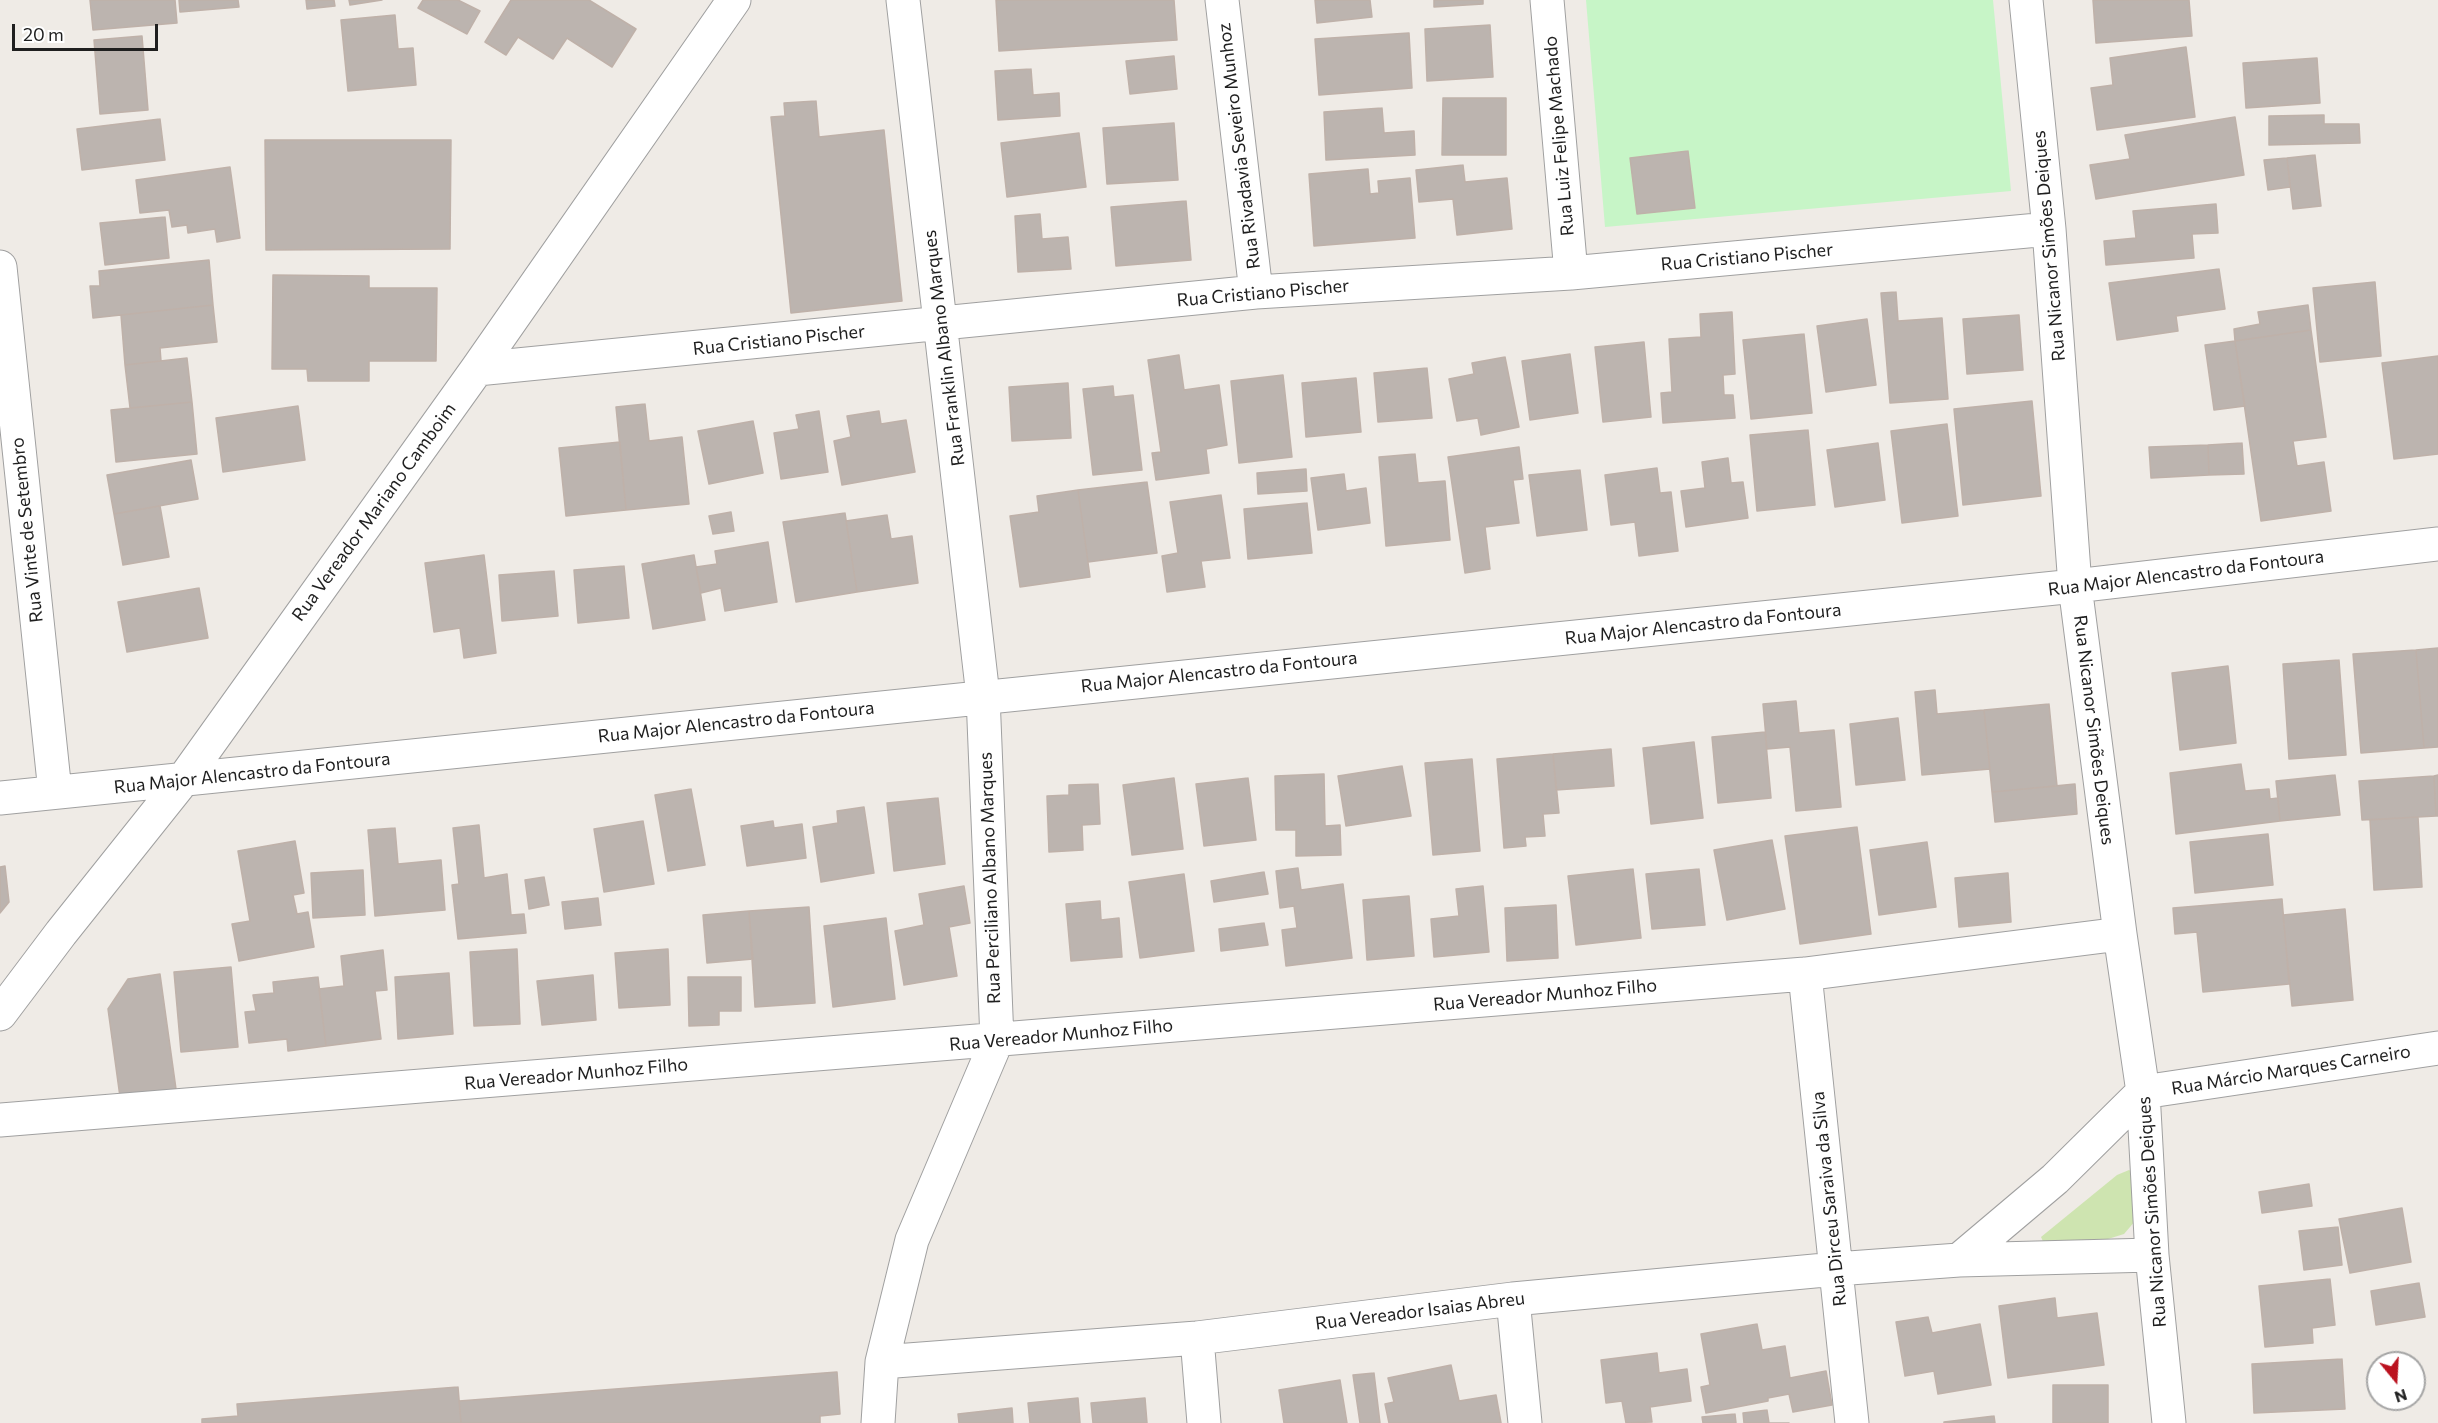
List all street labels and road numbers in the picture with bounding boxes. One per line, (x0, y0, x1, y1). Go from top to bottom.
street label: Rua Rivadavia Seveiro Munhoz (1213, 22, 1265, 270)
street label: Rua Luiz Felipe Machado (1539, 35, 1579, 237)
street label: Rua Nicanor Simões Deiques (2028, 130, 2070, 362)
street label: Rua Franklin Albano Marques (919, 229, 969, 467)
street label: Rua Cristiano Pischer (1660, 239, 1834, 275)
street label: Rua Cristiano Pischer (1176, 275, 1350, 311)
street label: Rua Cristiano Pischer (692, 320, 866, 360)
street label: Rua Vereador Mariano Camboim (288, 399, 460, 625)
street label: Rua Vinte de Setembro (7, 436, 47, 624)
street label: Rua Major Alencastro da Fontoura (2047, 545, 2325, 601)
street label: Rua Major Alencastro da Fontoura (1564, 599, 1842, 649)
street label: Rua Nicanor Simões Deiques (2069, 614, 2119, 846)
street label: Rua Major Alencastro da Fontoura (1080, 647, 1358, 697)
street label: Rua Major Alencastro da Fontoura (597, 697, 875, 747)
street label: Rua Major Alencastro da Fontoura (113, 748, 391, 798)
street label: Rua Perciliano Albano Marques (975, 752, 1005, 1004)
street label: Rua Vereador Munhoz Filho (1432, 974, 1658, 1016)
street label: Rua Vereador Munhoz Filho (948, 1014, 1174, 1056)
street label: Rua Márcio Marques Carneiro (2170, 1040, 2412, 1100)
street label: Rua Vereador Munhoz Filho (463, 1053, 689, 1095)
street label: Rua Dirceu Saraiva da Silva (1807, 1090, 1851, 1308)
street label: Rua Nicanor Simões Deiques (2133, 1096, 2171, 1328)
street label: Rua Vereador Isaias Abreu (1314, 1287, 1526, 1335)

